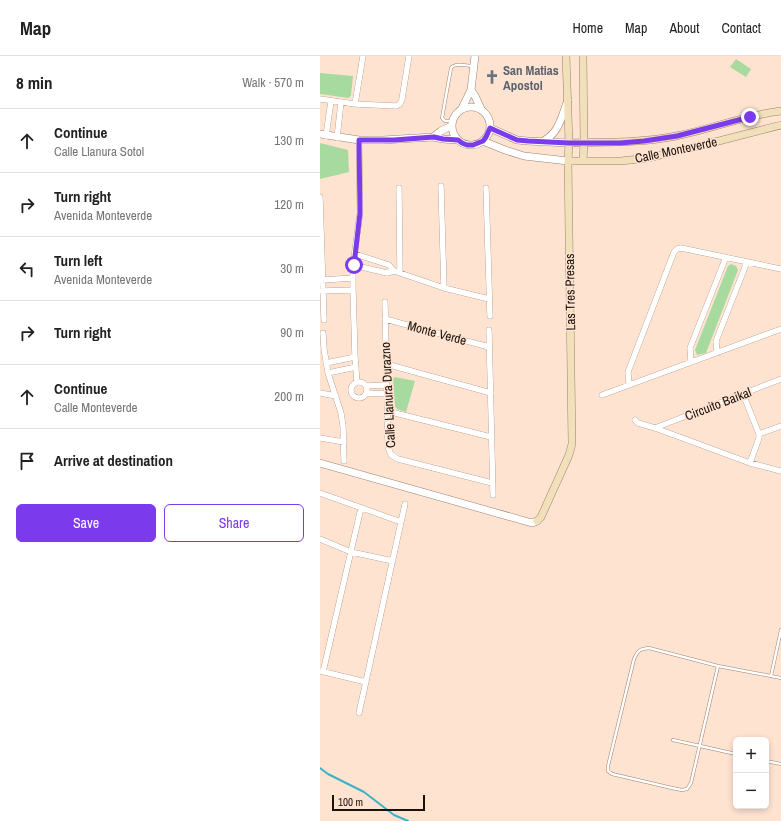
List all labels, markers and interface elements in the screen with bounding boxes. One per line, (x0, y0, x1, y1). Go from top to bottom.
text: Map (20, 15, 51, 41)
text: Home (572, 19, 603, 37)
text: Map (625, 19, 647, 37)
text: About (669, 19, 699, 37)
text: Contact (721, 19, 761, 37)
place label: San Matias Apostol (503, 62, 559, 94)
church icon: San Matias Apostol (484, 69, 500, 85)
text: 8 min (16, 71, 52, 94)
text: Walk · 570 m (242, 74, 304, 91)
route end (741, 108, 759, 126)
text: Continue (54, 122, 107, 143)
icon: ahead (16, 130, 38, 152)
text: 130 m (274, 132, 304, 149)
street label: Calle Monteverde (633, 133, 719, 167)
text: Calle Llanura Sotol (54, 143, 144, 160)
text: Turn right (54, 186, 111, 207)
icon: right (16, 194, 38, 216)
text: 120 m (274, 196, 304, 213)
text: Avenida Monteverde (54, 207, 152, 224)
text: Turn left (54, 250, 102, 271)
street label: Las Tres Presas (561, 253, 579, 331)
route start (345, 256, 363, 274)
icon: left (16, 258, 38, 280)
text: 30 m (280, 260, 304, 277)
text: Avenida Monteverde (54, 271, 152, 288)
street label: Monte Verde (406, 317, 468, 349)
icon: right (16, 322, 38, 344)
text: Turn right (54, 322, 111, 343)
text: 90 m (280, 324, 304, 341)
street label: Calle Llanura Durazno (377, 342, 399, 448)
text: Continue (54, 378, 107, 399)
street label: Circuito Baikal (682, 384, 754, 424)
icon: ahead (16, 386, 38, 408)
text: 200 m (274, 388, 304, 405)
text: Calle Monteverde (54, 399, 138, 416)
icon: arrive (16, 450, 38, 472)
text: Arrive at destination (54, 450, 173, 471)
button: Save (16, 504, 156, 542)
button: Share (164, 504, 304, 542)
map controls (733, 737, 769, 809)
button: + (733, 737, 769, 773)
button: − (733, 773, 769, 809)
scale bar (332, 793, 425, 812)
text: 100 m (338, 795, 363, 809)

